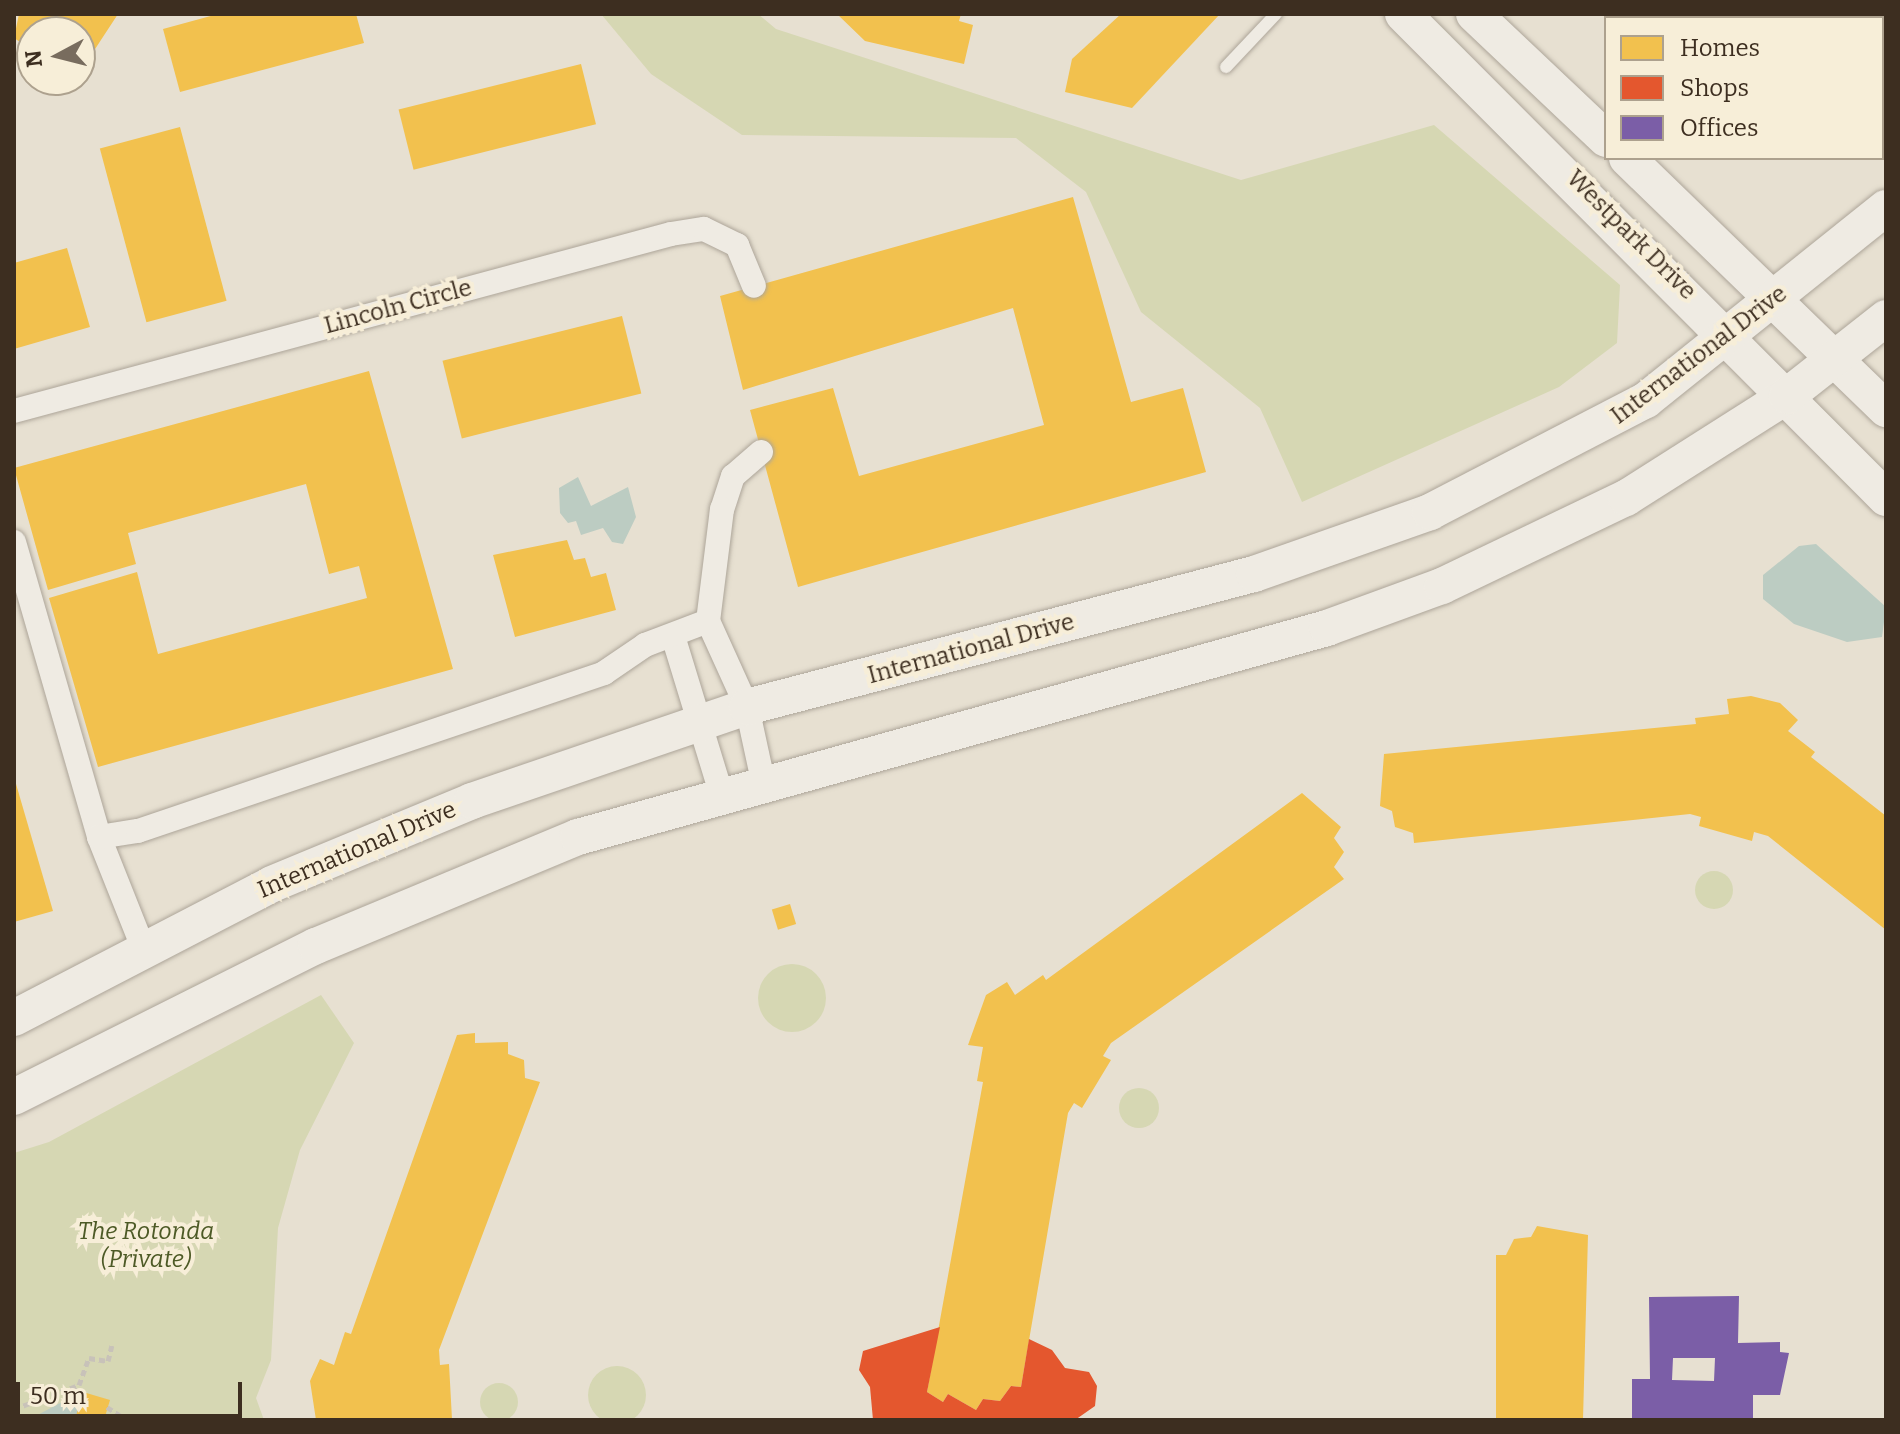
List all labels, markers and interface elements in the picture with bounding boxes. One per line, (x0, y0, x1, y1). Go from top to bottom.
north arrow (16, 16, 96, 96)
legend (1604, 16, 1884, 160)
text: Homes (1680, 34, 1760, 62)
text: N (19, 49, 48, 69)
text: Shops (1680, 74, 1749, 102)
text: Offices (1680, 114, 1758, 142)
street label: Westpark Drive (1560, 164, 1702, 306)
street label: Lincoln Circle (321, 273, 475, 341)
street label: International Drive (1605, 280, 1793, 430)
street label: International Drive (865, 608, 1077, 690)
street label: International Drive (254, 795, 460, 905)
park label: The Rotonda (Private) (78, 1218, 214, 1274)
scale bar (20, 1366, 246, 1416)
text: 50 m (30, 1382, 86, 1410)

